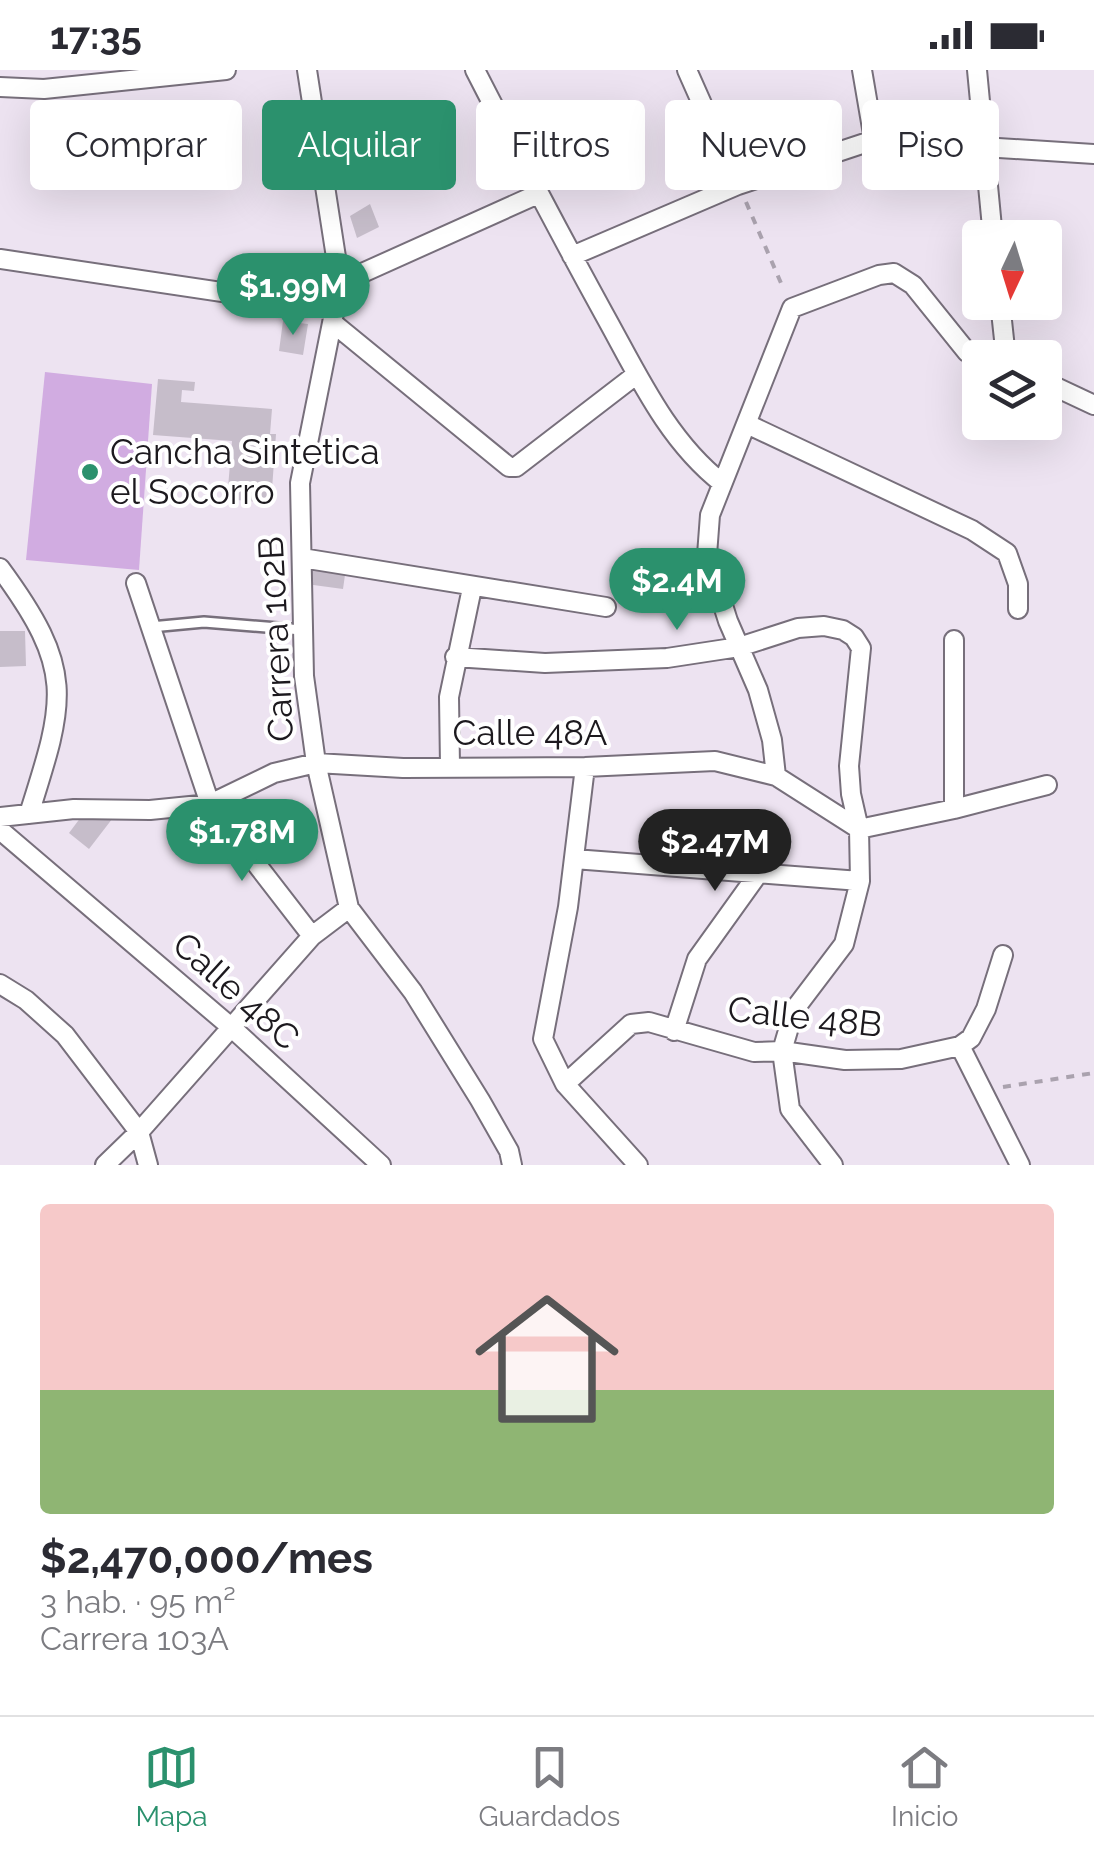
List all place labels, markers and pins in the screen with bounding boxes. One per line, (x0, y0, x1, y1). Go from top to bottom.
pin: $1.99M (212, 253, 374, 338)
place label: Cancha Sintetica el Socorro (110, 431, 380, 512)
marker: Cancha Sintetica el Socorro (79, 461, 101, 483)
pin: $2.4M (607, 548, 747, 633)
pin: $1.78M (161, 799, 323, 884)
pin: $2.47M (634, 809, 796, 894)

